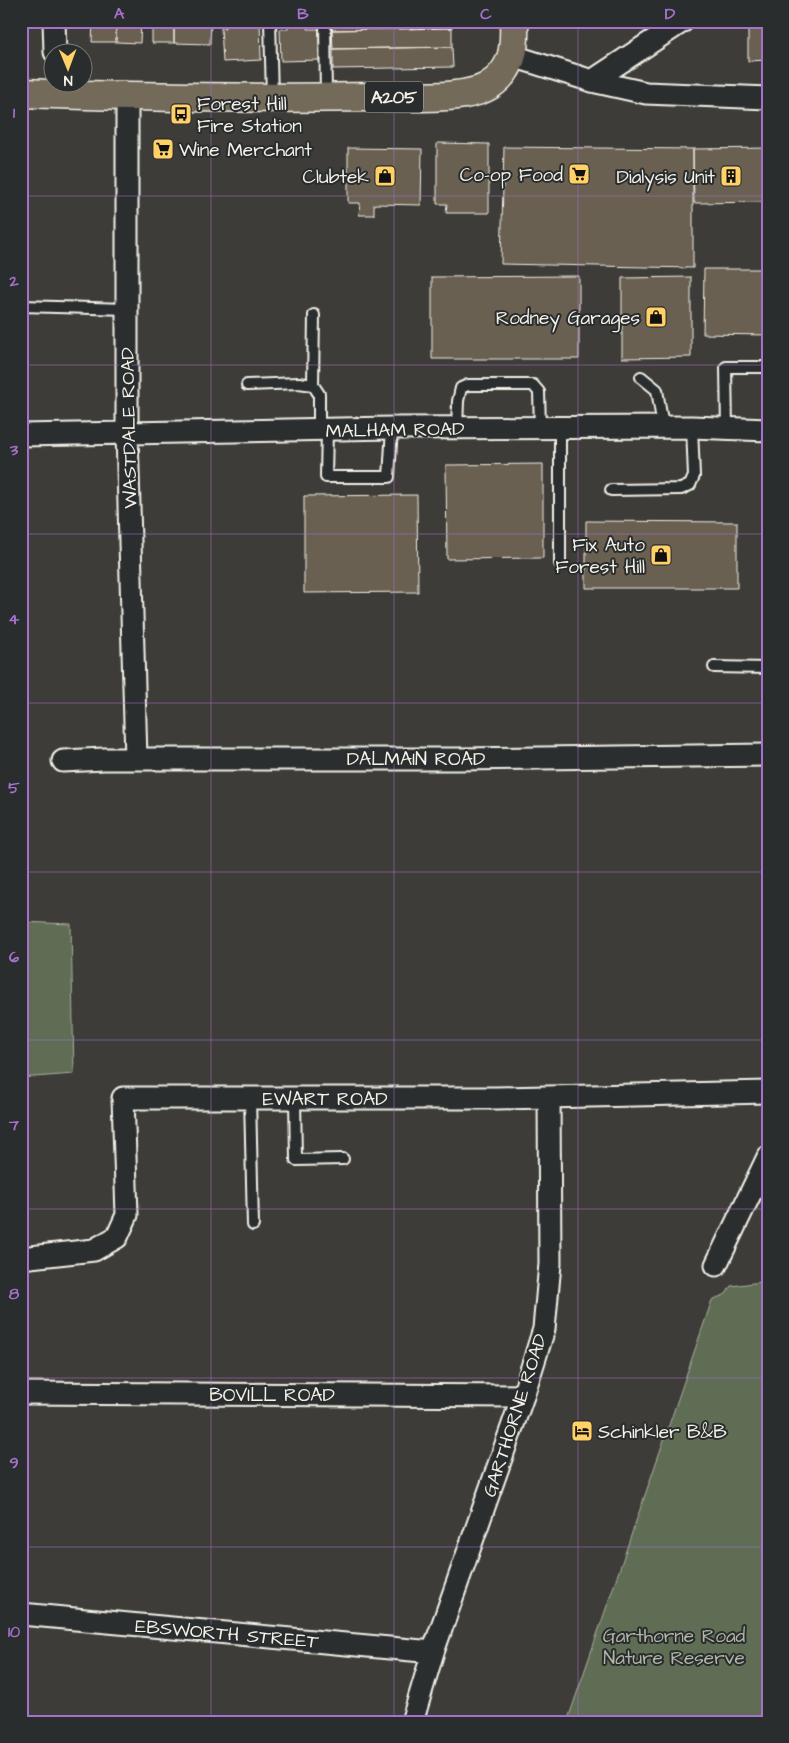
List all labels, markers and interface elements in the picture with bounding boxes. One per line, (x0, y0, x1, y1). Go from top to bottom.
text: A (114, 3, 125, 25)
text: B (297, 3, 309, 25)
text: C (480, 3, 492, 25)
text: D (665, 3, 676, 25)
north arrow (42, 42, 92, 92)
text: N (63, 70, 73, 90)
road number: A205 (365, 81, 423, 112)
place label: Forest Hill Fire Station (197, 91, 302, 140)
text: 1 (13, 102, 16, 124)
bus stop icon: Forest Hill Fire Station (169, 102, 193, 126)
supermarket icon: Wine Merchant (151, 137, 175, 161)
place label: Wine Merchant (179, 137, 312, 164)
place label: Co-op Food (460, 162, 563, 189)
supermarket icon: Co-op Food (567, 162, 591, 186)
place label: Clubtek (303, 164, 369, 191)
shop icon: Clubtek (373, 164, 397, 188)
place label: Dialysis Unit (616, 164, 715, 192)
building icon: Dialysis Unit (719, 164, 743, 188)
text: 2 (8, 270, 19, 292)
place label: Rodney Garages (496, 305, 640, 333)
shop icon: Rodney Garages (644, 305, 668, 329)
street label: WASTDALE ROAD (115, 347, 144, 509)
street label: MALHAM ROAD (325, 416, 465, 445)
text: 3 (9, 439, 19, 461)
place label: Fix Auto Forest Hill (555, 532, 645, 581)
shop icon: Fix Auto Forest Hill (649, 543, 673, 567)
text: 4 (9, 608, 20, 630)
street label: DALMAIN ROAD (347, 746, 485, 773)
text: 5 (8, 777, 20, 799)
text: 6 (9, 946, 19, 968)
street label: EWART ROAD (262, 1086, 388, 1113)
text: 7 (8, 1114, 19, 1136)
text: 8 (9, 1283, 20, 1305)
street label: GARTHORNE ROAD (476, 1330, 555, 1500)
street label: BOVILL ROAD (209, 1382, 335, 1409)
hotel icon: Schinkler B&B (570, 1419, 594, 1443)
place label: Schinkler B&B (598, 1419, 727, 1446)
text: 9 (9, 1452, 19, 1474)
street label: EBSWORTH STREET (134, 1613, 320, 1656)
text: 10 (8, 1621, 20, 1643)
park label: Garthorne Road Nature Reserve (603, 1623, 746, 1672)

